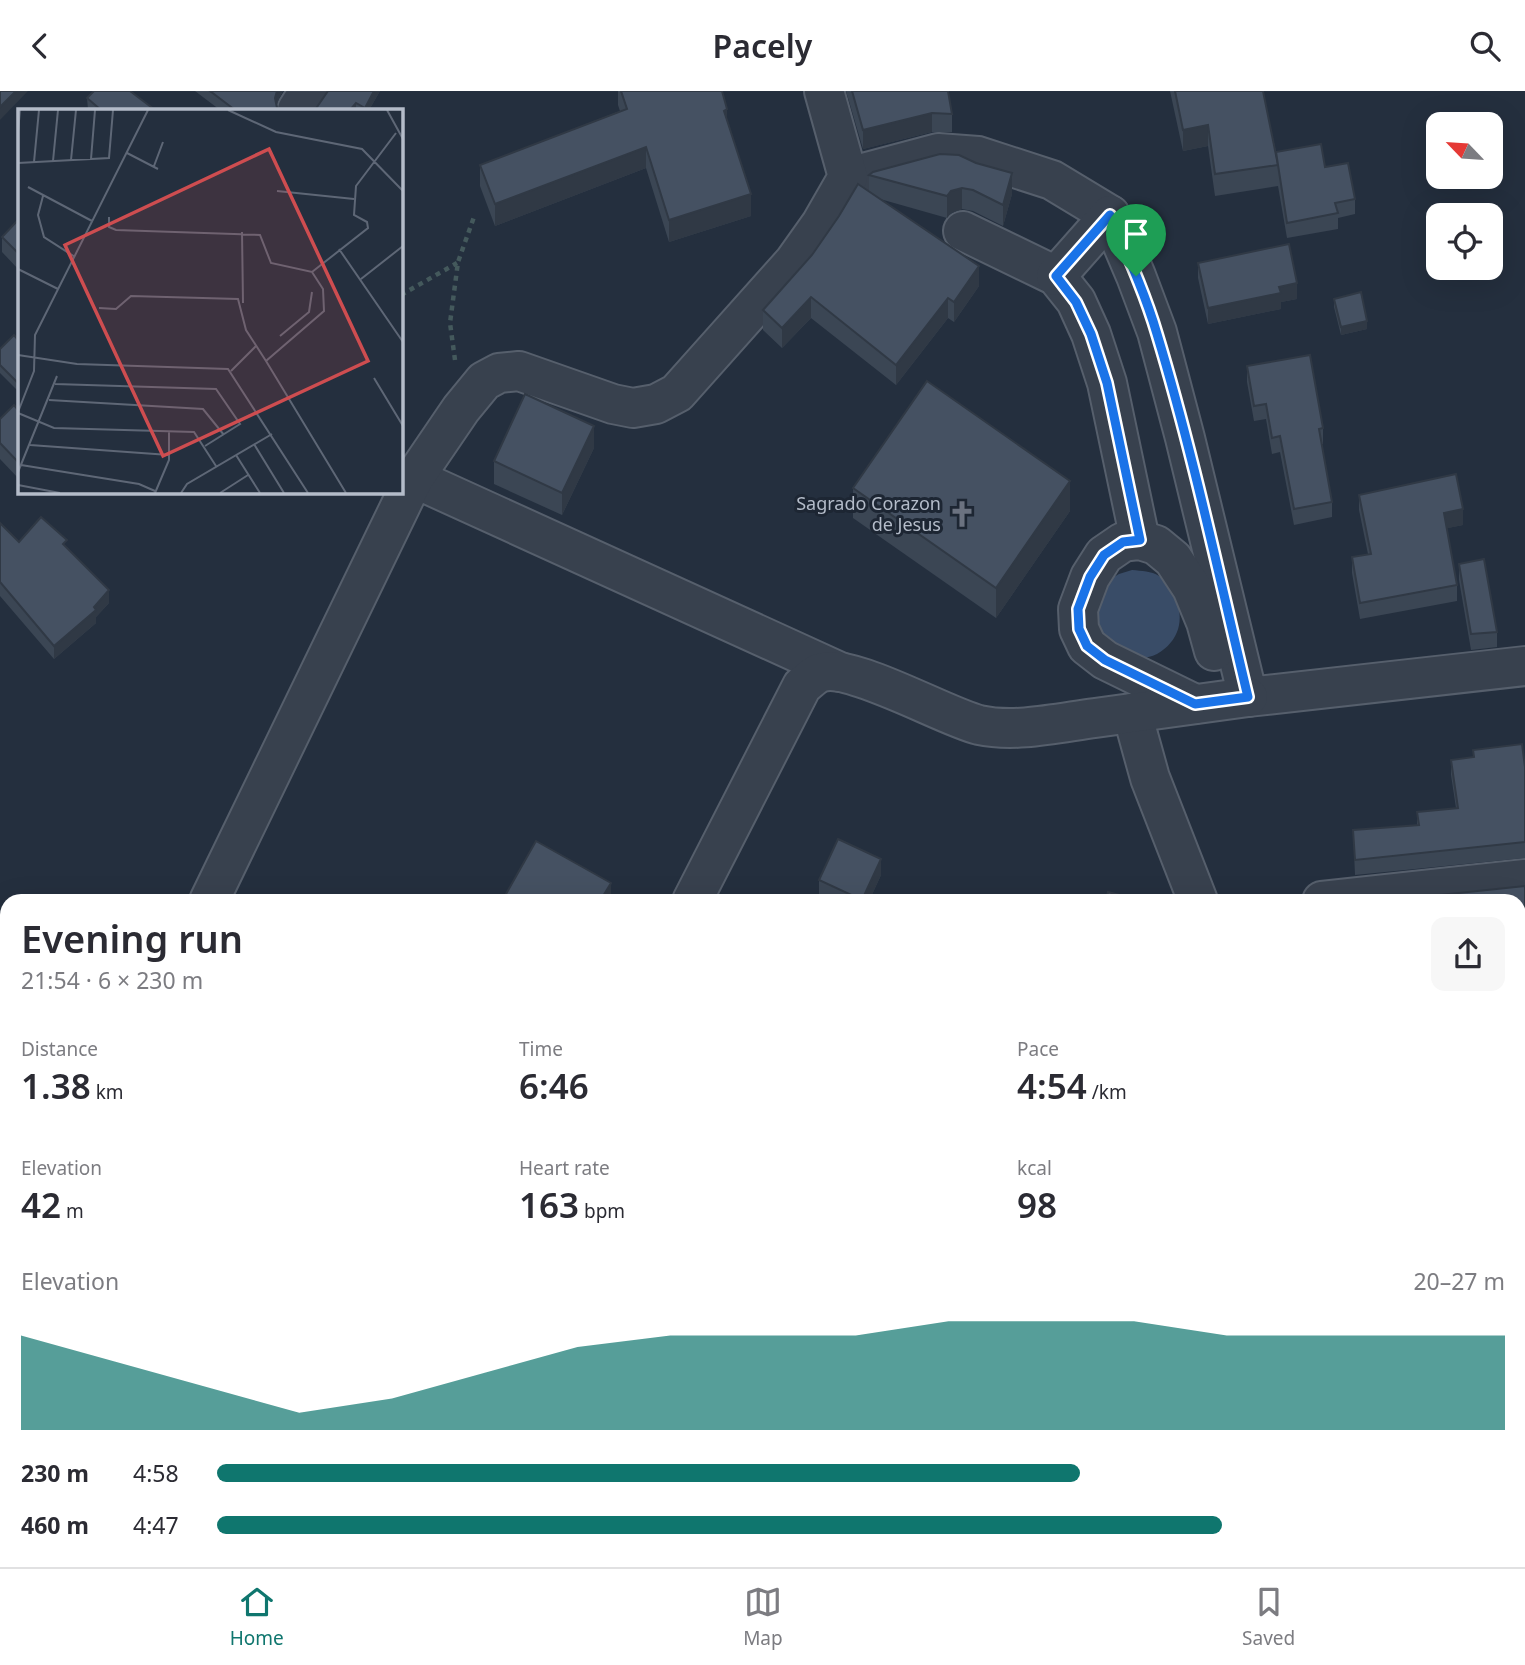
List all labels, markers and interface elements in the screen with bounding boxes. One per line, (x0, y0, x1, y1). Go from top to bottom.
text: Pacely (713, 24, 812, 67)
icon: back (21, 27, 59, 65)
icon: search (1466, 27, 1504, 65)
inset map (18, 109, 402, 493)
north arrow (1426, 112, 1503, 189)
map controls (1426, 112, 1503, 280)
button: locate (1426, 203, 1503, 280)
pin (1106, 204, 1166, 276)
icon: arrive (1117, 215, 1155, 253)
place label: Sagrado Corazon de Jesus (796, 491, 941, 536)
church icon: Sagrado Corazon de Jesus (947, 499, 977, 529)
text: Evening run (21, 912, 243, 964)
button: share (1431, 917, 1505, 991)
text: 21:54 · 6 × 230 m (21, 964, 203, 996)
text: Distance (21, 1036, 98, 1062)
text: Time (519, 1036, 563, 1062)
text: Pace (1017, 1036, 1059, 1062)
text: 1.38 (21, 1062, 91, 1109)
text: 6:46 (519, 1062, 589, 1109)
text: 4:54 (1017, 1062, 1087, 1109)
text: km (91, 1079, 124, 1105)
text: /km (1087, 1079, 1127, 1105)
text: Elevation (21, 1155, 102, 1181)
text: Heart rate (519, 1155, 610, 1181)
text: kcal (1017, 1155, 1052, 1181)
text: 42 (21, 1181, 61, 1228)
text: 163 (519, 1181, 579, 1228)
text: 98 (1017, 1181, 1057, 1228)
text: m (61, 1198, 84, 1224)
text: bpm (579, 1198, 625, 1224)
text: Elevation (21, 1265, 119, 1297)
text: 20–27 m (1413, 1265, 1505, 1297)
text: 230 m (21, 1457, 89, 1489)
text: 4:58 (133, 1457, 179, 1489)
text: 460 m (21, 1509, 89, 1541)
text: 4:47 (133, 1509, 179, 1541)
tab: Home (230, 1583, 284, 1651)
tab: Map (743, 1583, 783, 1651)
tab: Saved (1242, 1583, 1295, 1651)

